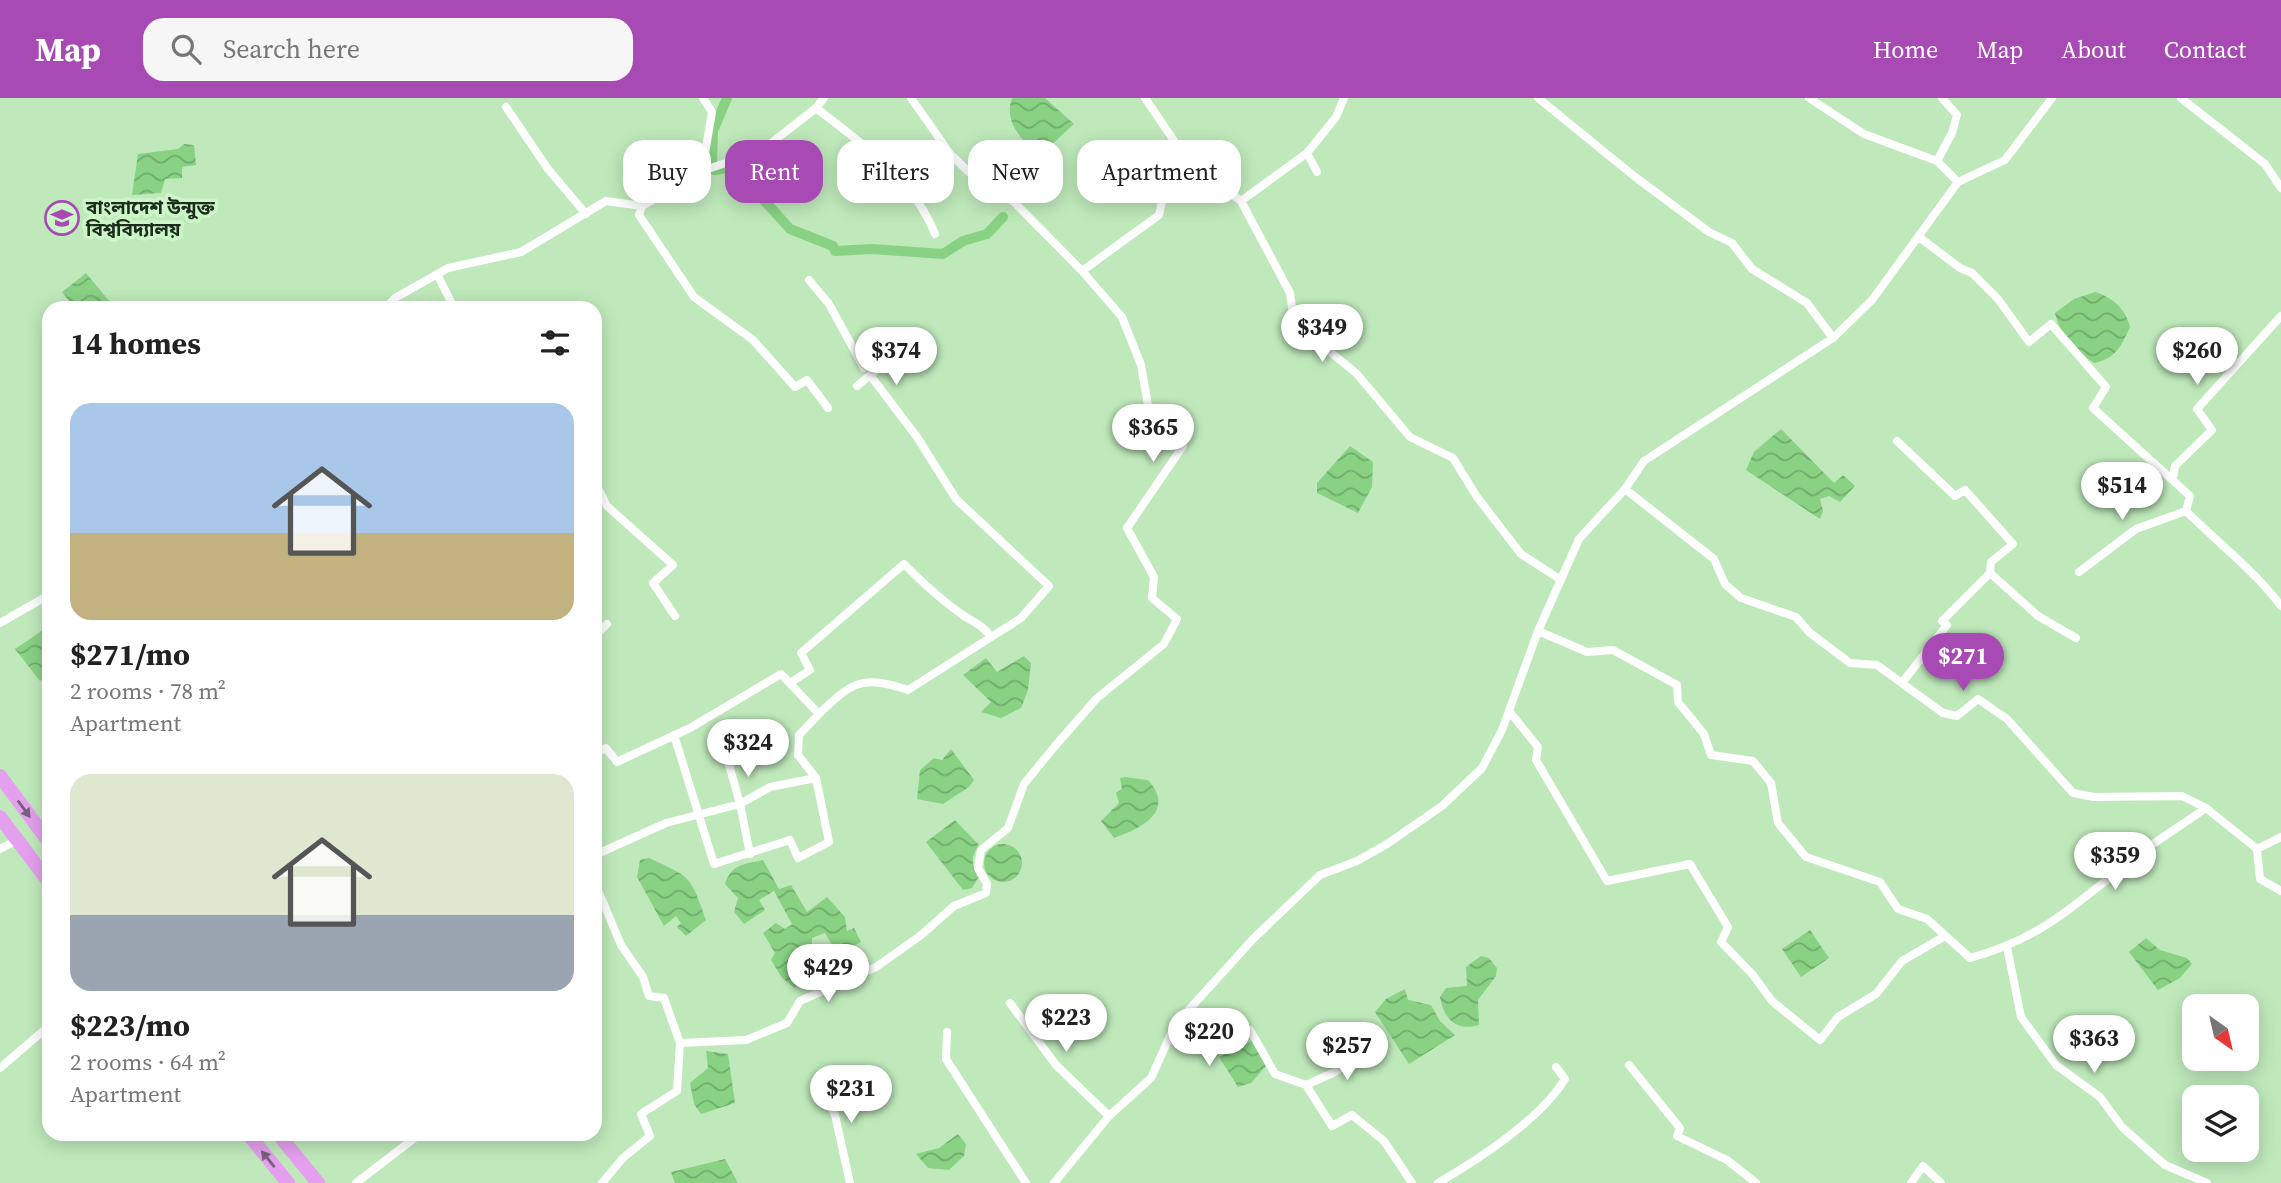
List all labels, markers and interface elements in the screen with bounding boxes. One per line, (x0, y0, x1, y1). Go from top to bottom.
search box (143, 18, 633, 81)
text: Map (35, 27, 101, 72)
icon: search (167, 30, 205, 68)
text: Search here (223, 31, 360, 67)
text: Home (1873, 33, 1938, 66)
text: Map (1976, 33, 2023, 66)
text: About (2061, 33, 2126, 66)
text: Contact (2164, 33, 2246, 66)
chip: Buy (623, 140, 711, 203)
chip: Rent (725, 140, 823, 203)
chip: Filters (837, 140, 954, 203)
chip: New (968, 140, 1063, 203)
chip: Apartment (1077, 140, 1241, 203)
place label: বাংলাদেশ উন্মুক্ত বিশ্ববিদ্যালয় (85, 194, 215, 242)
school or university icon: বাংলাদেশ উন্মুক্ত বিশ্ববিদ্যালয় (43, 199, 81, 237)
pin: $349 (1281, 304, 1363, 364)
text: $349 (1297, 311, 1347, 343)
text: 14 homes (70, 323, 201, 364)
icon: filters (536, 324, 574, 362)
pin: $374 (855, 328, 937, 387)
pin: $260 (2156, 328, 2238, 387)
text: $374 (871, 334, 921, 366)
text: $260 (2172, 334, 2222, 366)
pin: $365 (1112, 404, 1194, 464)
text: $365 (1128, 411, 1178, 443)
icon: home (259, 448, 385, 574)
pin: $514 (2081, 462, 2163, 522)
text: $514 (2097, 469, 2147, 501)
text: $271/mo (70, 634, 190, 675)
pin: $271 (1922, 634, 2004, 693)
text: $271 (1938, 640, 1988, 672)
text: 2 rooms · 78 m² (70, 675, 226, 707)
text: Apartment (70, 707, 181, 739)
pin: $324 (707, 720, 789, 779)
text: $324 (723, 726, 773, 758)
one-way arrow (17, 800, 31, 818)
icon: home (259, 819, 385, 945)
pin: $359 (2074, 832, 2156, 892)
text: $359 (2090, 839, 2140, 871)
pin: $429 (787, 944, 869, 1004)
text: $429 (803, 951, 853, 983)
north arrow (2182, 994, 2259, 1071)
map controls (2182, 994, 2259, 1162)
pin: $223 (1025, 995, 1107, 1054)
text: $223 (1041, 1001, 1091, 1033)
text: $223/mo (70, 1005, 190, 1046)
pin: $220 (1168, 1009, 1250, 1068)
text: $220 (1184, 1015, 1234, 1047)
pin: $363 (2053, 1016, 2135, 1075)
text: $363 (2069, 1022, 2119, 1054)
pin: $257 (1306, 1023, 1388, 1082)
text: $257 (1322, 1029, 1372, 1061)
text: 2 rooms · 64 m² (70, 1046, 226, 1078)
pin: $231 (810, 1066, 892, 1125)
text: $231 (826, 1072, 876, 1104)
text: Apartment (70, 1078, 181, 1110)
button: layers (2182, 1085, 2259, 1162)
one-way arrow (260, 1150, 275, 1168)

